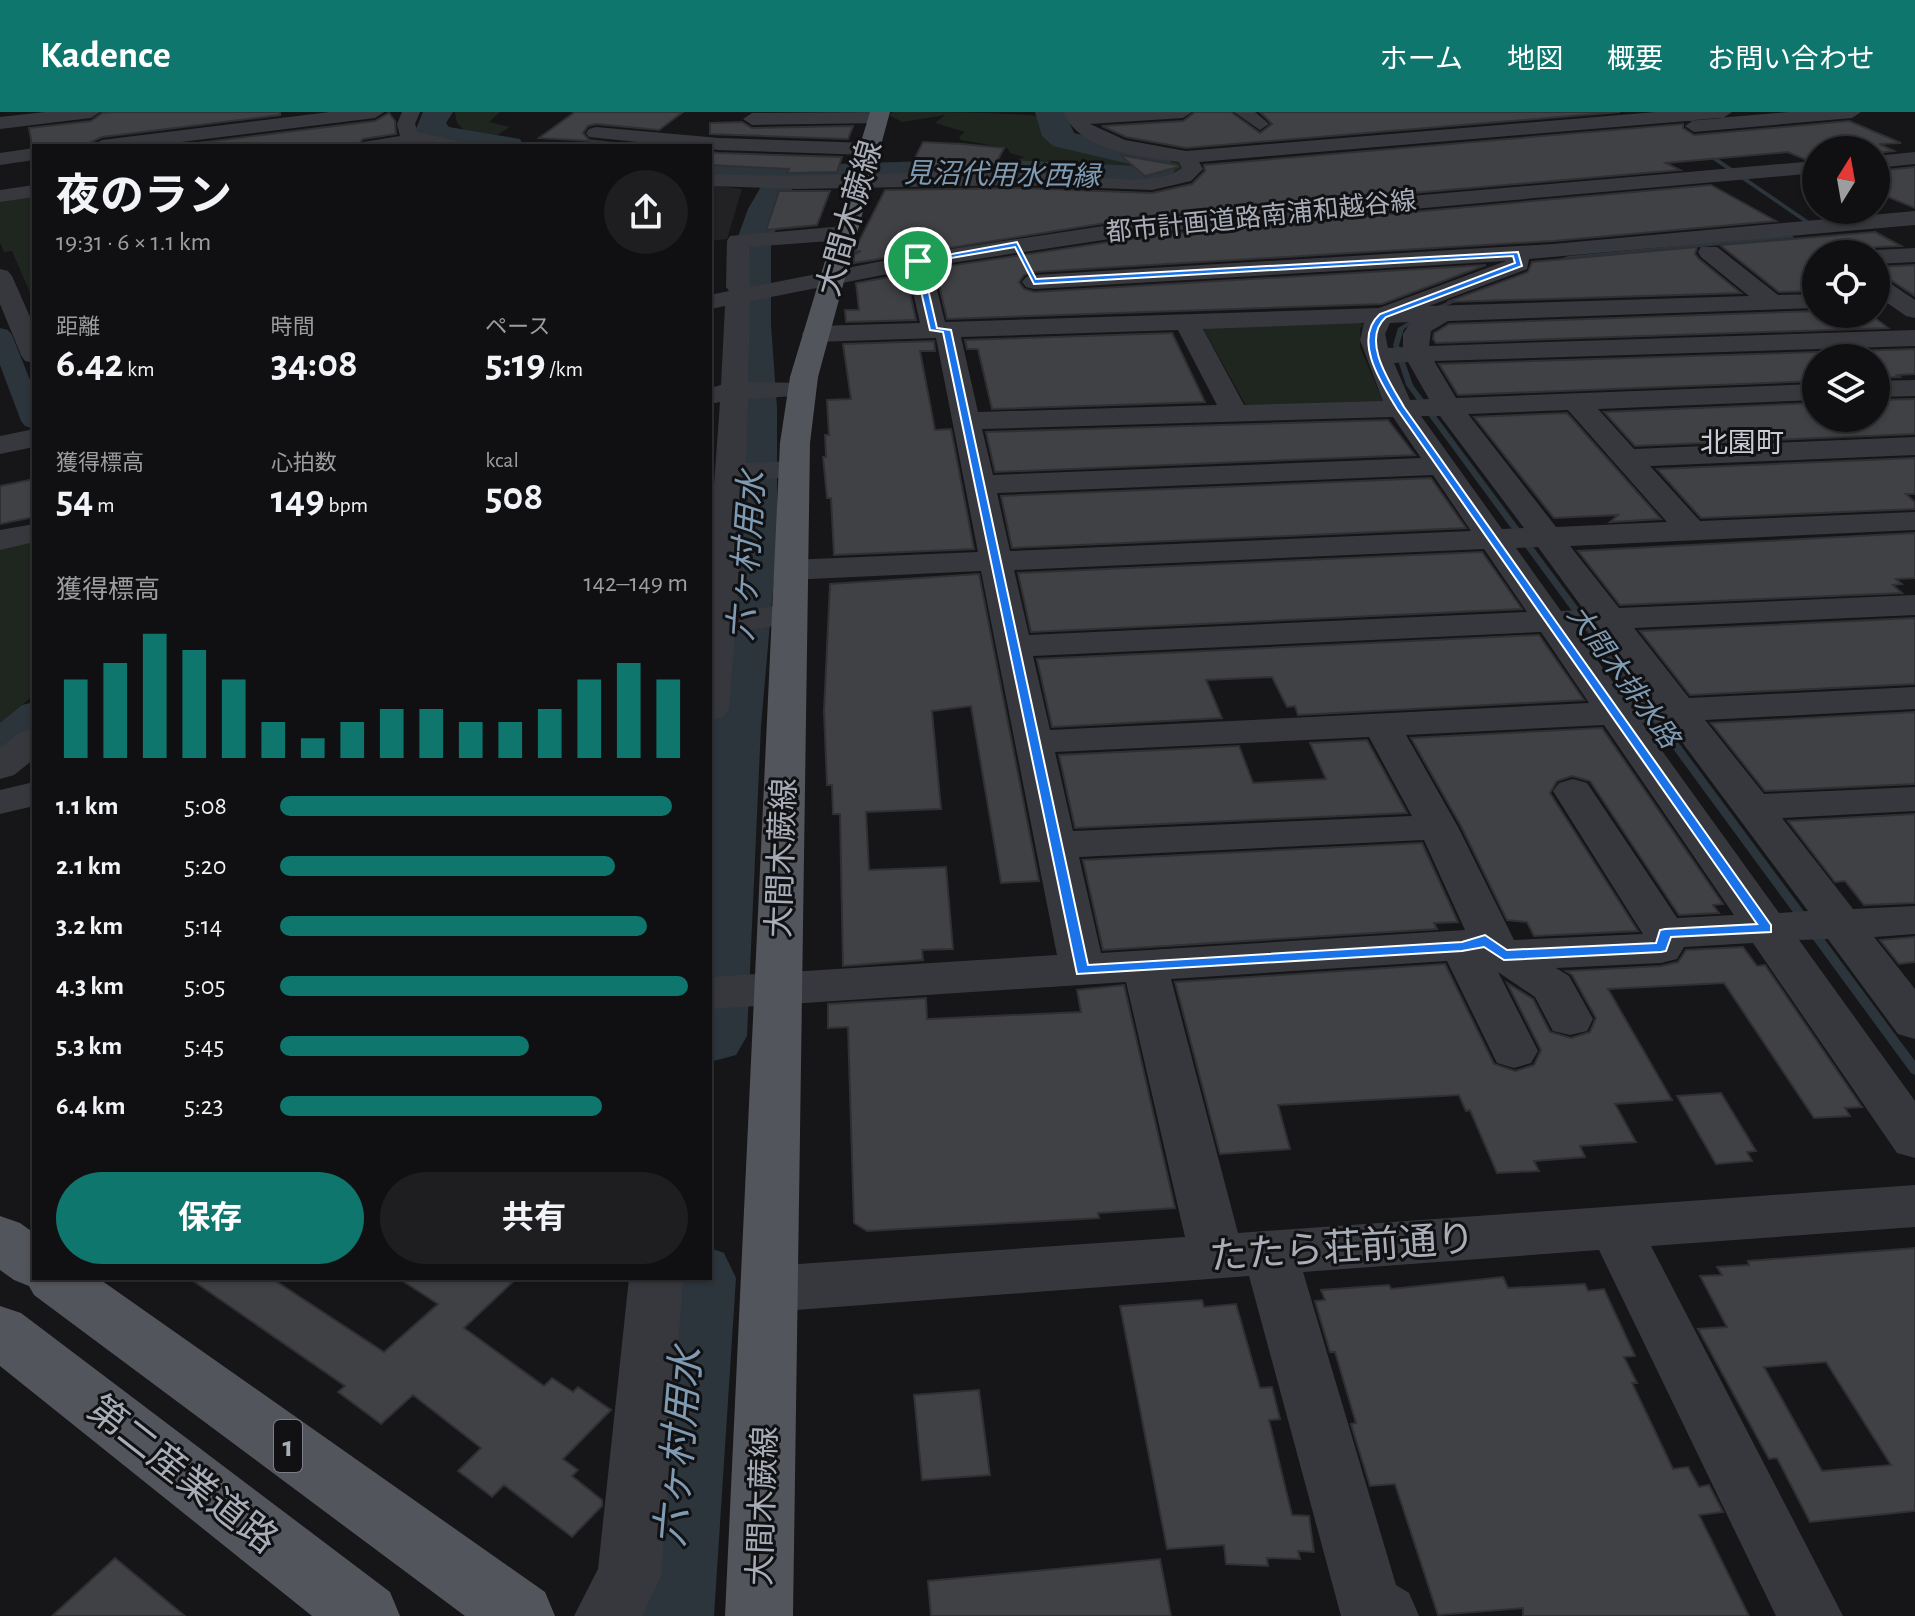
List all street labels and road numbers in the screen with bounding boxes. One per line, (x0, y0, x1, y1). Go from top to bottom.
street label: 大間木蕨線 (811, 136, 887, 300)
street label: 都市計画道路南浦和越谷線 (1104, 187, 1418, 246)
street label: 大間木蕨線 (761, 777, 801, 939)
street label: たたら荘前通り (1208, 1218, 1476, 1277)
street label: 第二産業道路 (80, 1389, 285, 1561)
road number: 1 (274, 1420, 302, 1472)
street label: 大間木蕨線 (742, 1425, 782, 1587)

